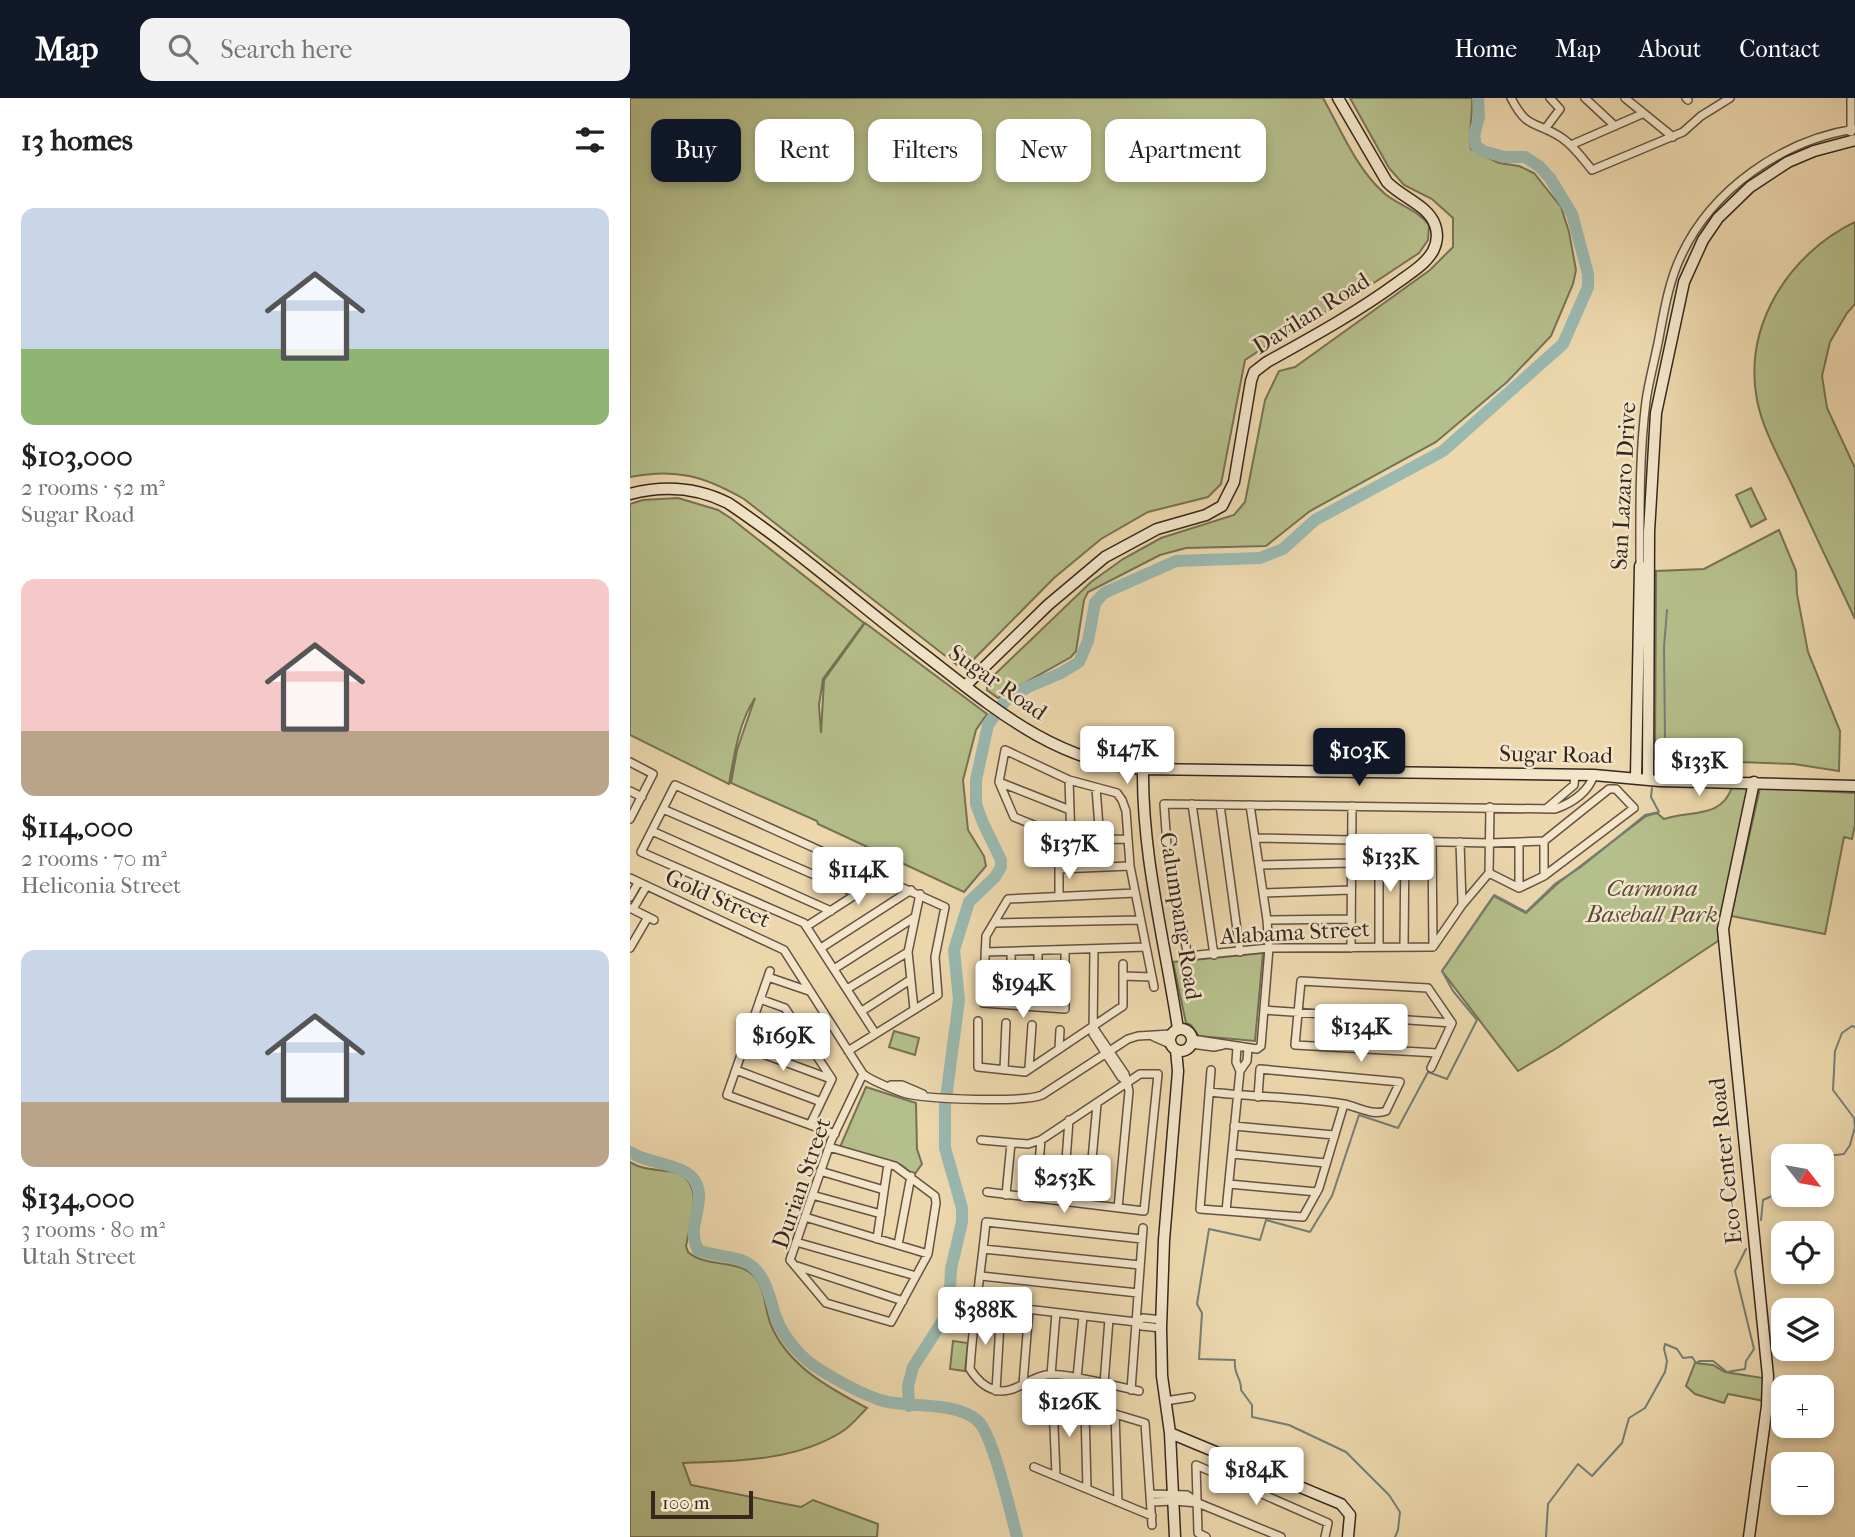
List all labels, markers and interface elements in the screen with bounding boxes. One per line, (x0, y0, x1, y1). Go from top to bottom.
search box (140, 18, 630, 81)
text: Map (35, 30, 98, 69)
icon: search (164, 30, 202, 68)
text: Search here (220, 34, 352, 65)
text: Home (1455, 35, 1517, 63)
text: Map (1555, 35, 1601, 63)
text: About (1639, 35, 1701, 63)
text: Contact (1739, 35, 1820, 63)
chip: Buy (651, 119, 741, 182)
chip: Rent (755, 119, 854, 182)
chip: Filters (868, 119, 982, 182)
chip: New (996, 119, 1091, 182)
chip: Apartment (1105, 119, 1266, 182)
icon: filters (571, 121, 609, 159)
text: 13 homes (21, 123, 133, 158)
icon: home (252, 253, 378, 379)
street label: Davilan Road (1248, 267, 1375, 360)
street label: San Lazaro Drive (1606, 401, 1641, 571)
text: $103,000 (21, 439, 133, 474)
text: 2 rooms · 52 m² (21, 474, 165, 501)
text: Sugar Road (21, 501, 135, 528)
icon: home (252, 624, 378, 750)
street label: Sugar Road (943, 639, 1052, 726)
pin: $147K (1078, 726, 1176, 786)
pin: $103K (1310, 728, 1408, 788)
text: $147K (1096, 735, 1158, 762)
text: $103K (1329, 737, 1389, 764)
pin: $133K (1650, 738, 1748, 798)
street label: Sugar Road (1499, 740, 1614, 769)
text: $133K (1671, 747, 1727, 774)
text: $114,000 (21, 810, 133, 845)
pin: $137K (1020, 822, 1118, 881)
text: $137K (1040, 830, 1098, 857)
street label: Calumpang Road (1154, 830, 1207, 1002)
pin: $133K (1341, 834, 1439, 894)
text: $133K (1362, 843, 1418, 870)
text: 2 rooms · 70 m² (21, 845, 167, 872)
pin: $114K (809, 848, 907, 907)
text: $114K (828, 856, 888, 883)
street label: Gold Street (661, 863, 775, 934)
text: Heliconia Street (21, 872, 181, 899)
park label: Carmona Baseball Park (1584, 875, 1718, 928)
street label: Alabama Street (1218, 915, 1371, 950)
pin: $194K (974, 960, 1072, 1020)
text: $194K (991, 969, 1055, 996)
icon: home (252, 995, 378, 1121)
pin: $134K (1312, 1004, 1410, 1064)
text: $134K (1331, 1013, 1391, 1040)
pin: $169K (734, 1014, 832, 1073)
text: $169K (752, 1022, 814, 1049)
street label: Eco-Center Road (1703, 1076, 1748, 1246)
street label: Durian Street (766, 1114, 837, 1252)
north arrow (1771, 1144, 1834, 1208)
map controls (1771, 1144, 1834, 1515)
pin: $253K (1015, 1156, 1113, 1215)
text: $253K (1034, 1164, 1094, 1191)
text: $134,000 (21, 1181, 135, 1216)
text: 3 rooms · 80 m² (21, 1216, 165, 1243)
button: locate (1771, 1221, 1834, 1284)
text: Utah Street (21, 1243, 136, 1270)
pin: $388K (936, 1288, 1034, 1347)
text: $388K (954, 1296, 1016, 1323)
button: layers (1771, 1298, 1834, 1361)
button: + (1771, 1375, 1834, 1438)
pin: $126K (1020, 1380, 1118, 1439)
text: $126K (1038, 1388, 1100, 1415)
pin: $184K (1207, 1448, 1305, 1507)
button: − (1771, 1452, 1834, 1515)
text: $184K (1225, 1456, 1287, 1483)
scale bar (651, 1488, 752, 1520)
text: 100 m (662, 1492, 710, 1514)

